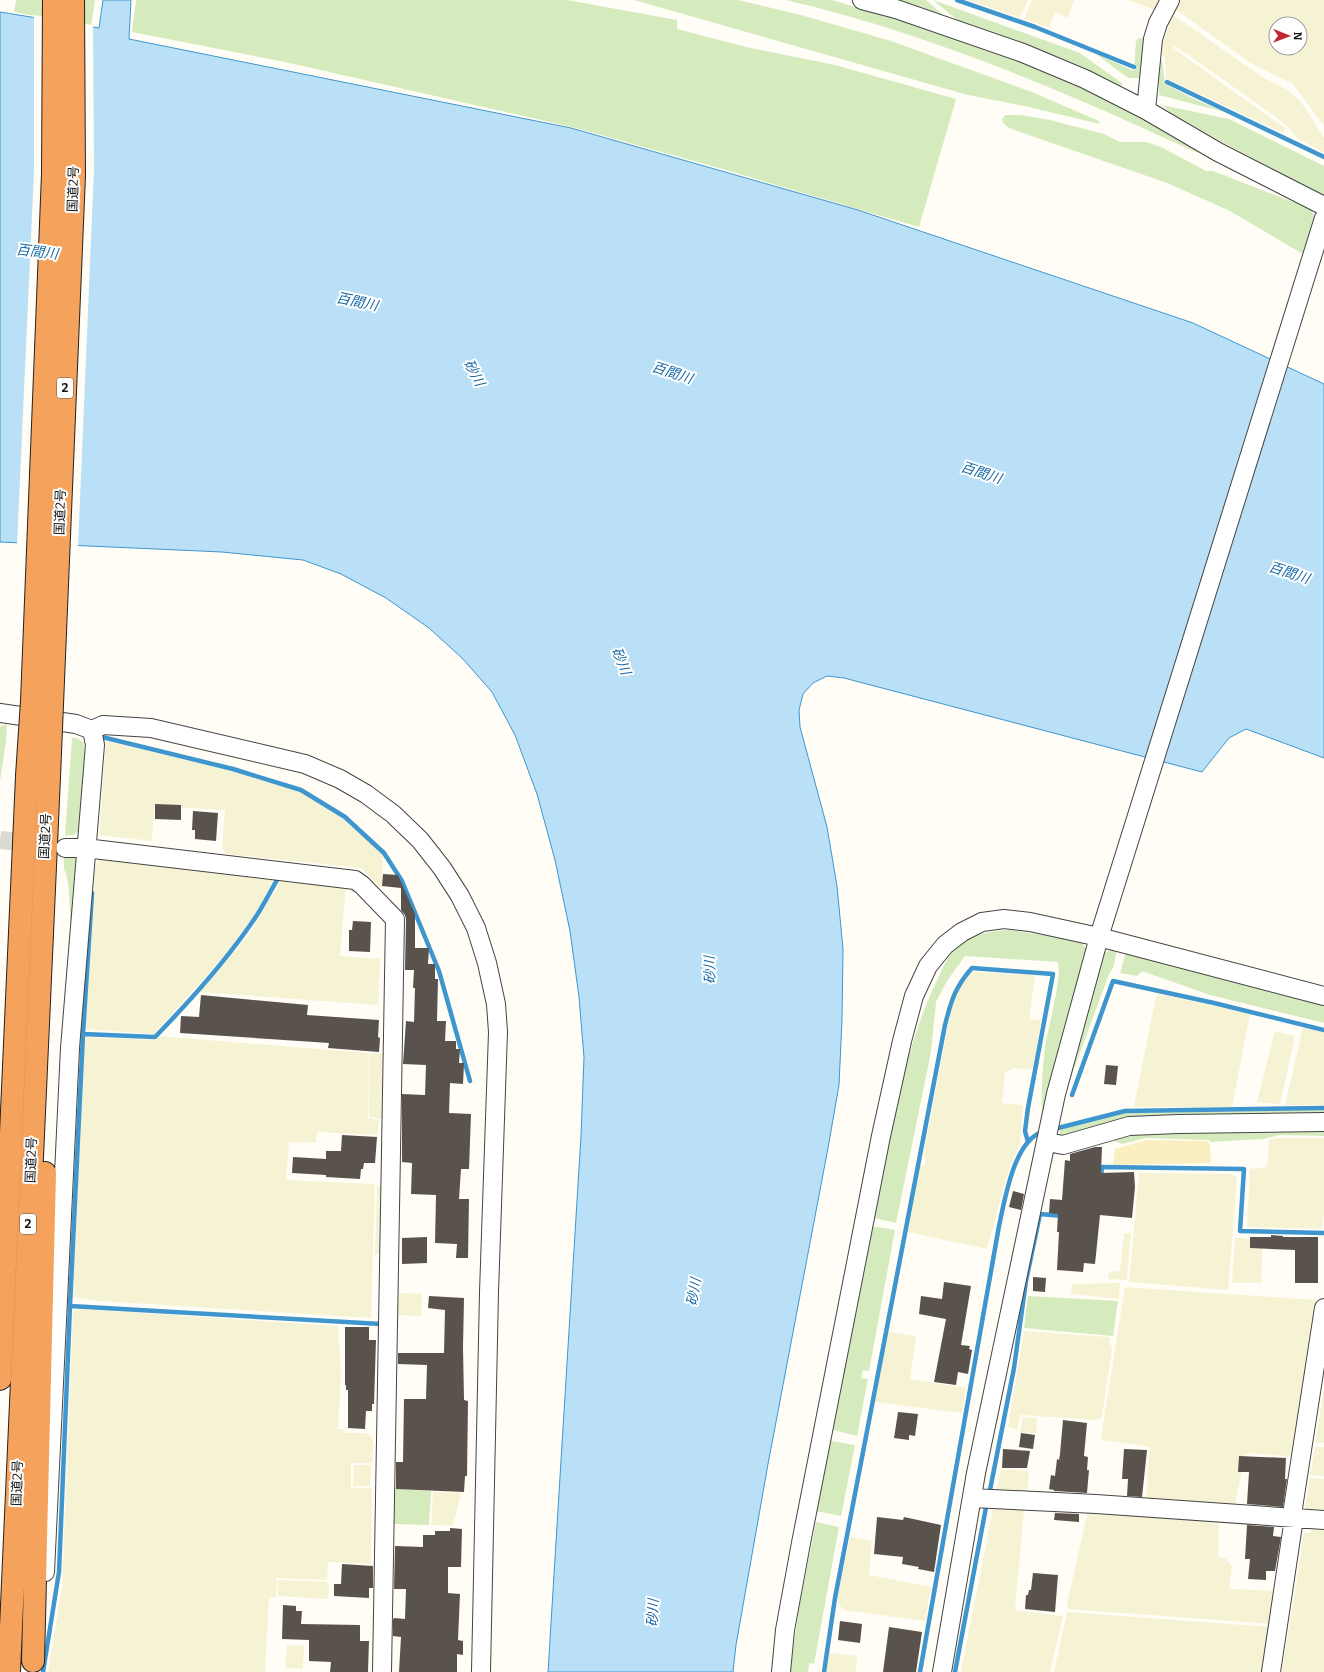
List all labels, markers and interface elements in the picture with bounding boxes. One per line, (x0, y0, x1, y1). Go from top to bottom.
north arrow (1268, 16, 1308, 56)
text: N (1291, 32, 1304, 41)
street label: 国道2号 (65, 166, 81, 212)
water label: 百間川 (15, 241, 61, 263)
water label: 百間川 (335, 289, 381, 315)
water label: 砂川 (460, 357, 489, 391)
water label: 百間川 (649, 358, 697, 388)
road number: 2 (57, 378, 73, 398)
water label: 百間川 (958, 458, 1006, 488)
street label: 国道2号 (52, 489, 68, 535)
water label: 百間川 (1266, 558, 1314, 588)
water label: 砂川 (608, 645, 635, 679)
street label: 国道2号 (36, 813, 54, 859)
water label: 砂川 (701, 954, 719, 984)
street label: 国道2号 (23, 1137, 39, 1183)
road number: 2 (20, 1214, 36, 1234)
water label: 砂川 (683, 1275, 705, 1307)
street label: 国道2号 (9, 1460, 25, 1506)
water label: 砂川 (644, 1597, 662, 1627)

